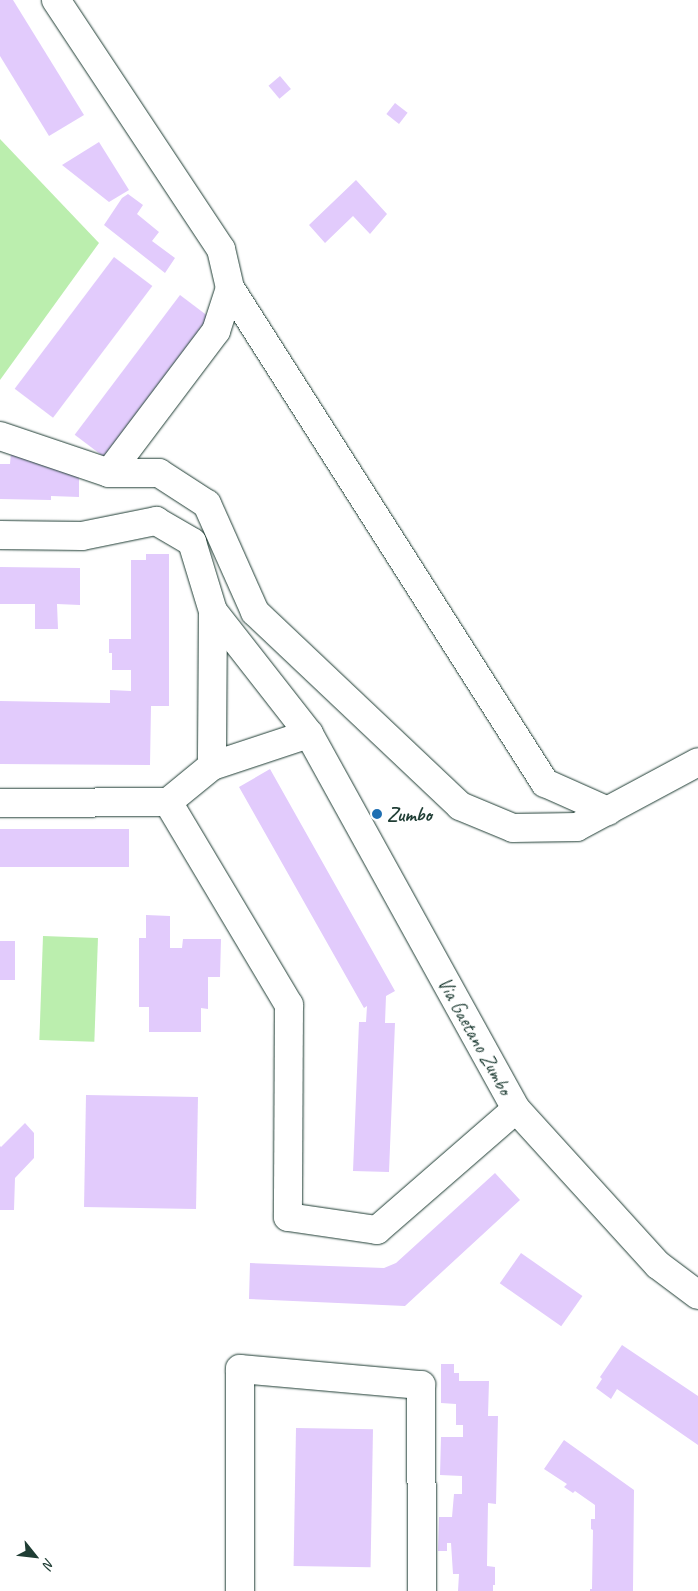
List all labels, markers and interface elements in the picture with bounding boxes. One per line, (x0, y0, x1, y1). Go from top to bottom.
place label: Zumbo (387, 802, 432, 826)
marker: Zumbo (371, 808, 383, 820)
street label: Via Gaetano Zumbo (433, 973, 517, 1099)
north arrow (10, 1531, 60, 1581)
text: N (39, 1556, 58, 1571)

